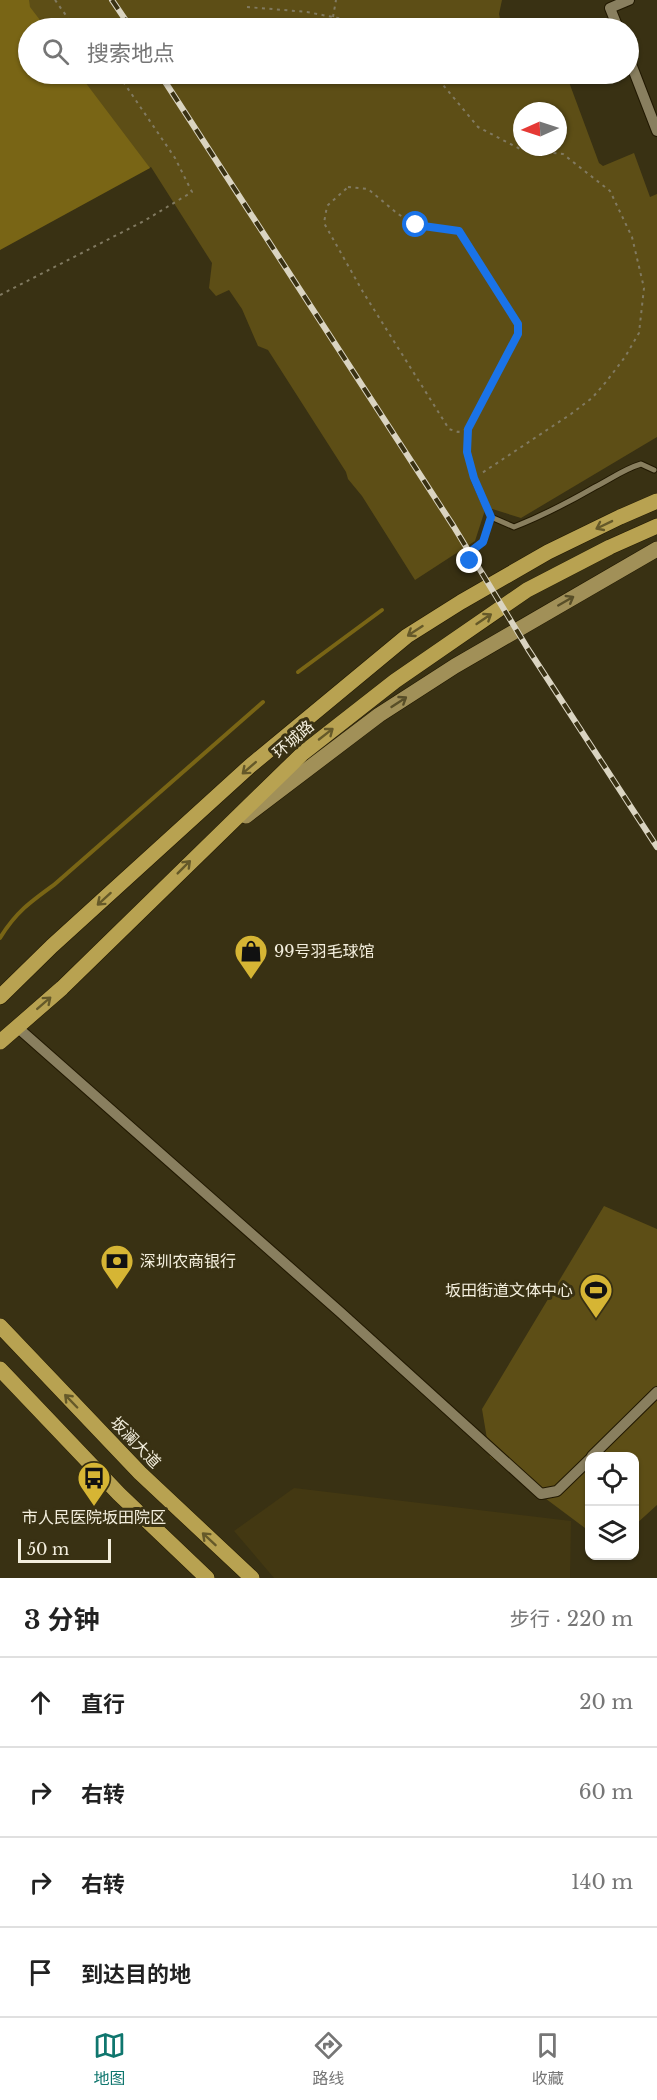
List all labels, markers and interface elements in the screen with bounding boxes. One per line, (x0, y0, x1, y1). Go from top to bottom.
search box (18, 18, 639, 84)
icon: search (39, 35, 72, 68)
text: 搜索地点 (87, 40, 175, 67)
north arrow (513, 102, 567, 156)
route start (402, 211, 428, 237)
one-way arrow (595, 520, 613, 531)
route end (456, 547, 482, 573)
one-way arrow (557, 595, 574, 607)
one-way arrow (475, 613, 491, 625)
one-way arrow (407, 624, 424, 637)
one-way arrow (390, 696, 407, 708)
street label: 环城路 (268, 716, 318, 762)
one-way arrow (318, 728, 334, 741)
one-way arrow (241, 761, 256, 775)
one-way arrow (177, 860, 192, 875)
one-way arrow (97, 892, 112, 906)
shop icon: 99号羽毛球馆 (233, 933, 269, 980)
place label: 99号羽毛球馆 (274, 941, 375, 961)
one-way arrow (36, 996, 51, 1010)
bank icon: 深圳农商银行 (99, 1243, 135, 1290)
place label: 深圳农商银行 (140, 1251, 236, 1271)
sports icon: 坂田街道文体中心 (578, 1272, 614, 1319)
place label: 坂田街道文体中心 (445, 1280, 573, 1300)
one-way arrow (64, 1393, 79, 1408)
street label: 坂澜大道 (107, 1412, 165, 1472)
map controls (585, 1452, 639, 1560)
button: locate (585, 1452, 639, 1506)
bus stop icon: 市人民医院坂田院区 (76, 1460, 112, 1507)
button: layers (585, 1506, 639, 1560)
place label: 市人民医院坂田院区 (22, 1507, 166, 1527)
one-way arrow (201, 1532, 216, 1546)
scale bar (18, 1536, 111, 1564)
text: 50 m (27, 1539, 69, 1559)
text: 3 分钟 (24, 1604, 99, 1636)
text: 步行 · 220 m (510, 1607, 633, 1631)
icon: ahead (24, 1686, 57, 1719)
text: 20 m (579, 1690, 633, 1714)
text: 直行 (81, 1691, 125, 1718)
icon: right (24, 1776, 57, 1809)
text: 60 m (579, 1780, 633, 1804)
text: 右转 (81, 1781, 125, 1808)
icon: right (24, 1866, 57, 1899)
text: 140 m (571, 1870, 633, 1894)
text: 右转 (81, 1871, 125, 1898)
icon: arrive (24, 1956, 57, 1989)
text: 到达目的地 (81, 1961, 191, 1988)
tab: 地图 (93, 2029, 126, 2089)
tab: 路线 (312, 2029, 345, 2089)
tab: 收藏 (531, 2029, 564, 2089)

